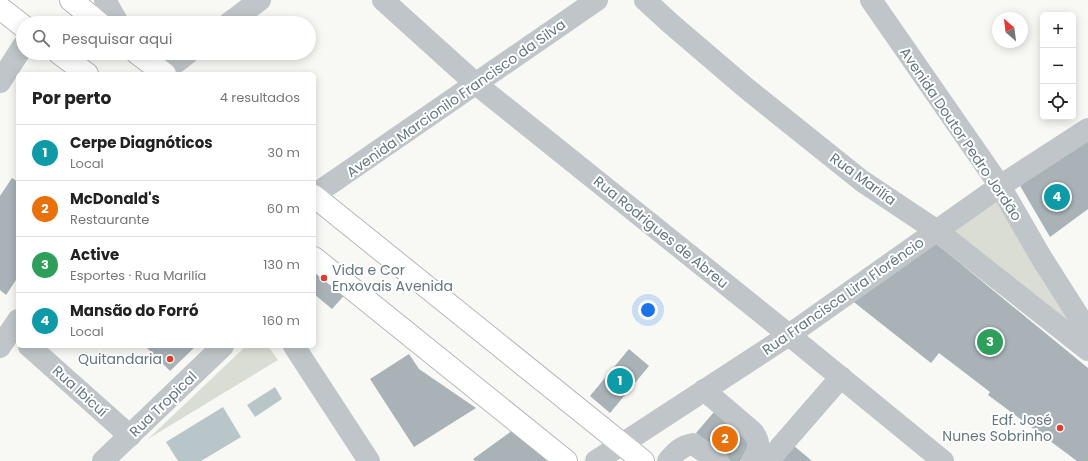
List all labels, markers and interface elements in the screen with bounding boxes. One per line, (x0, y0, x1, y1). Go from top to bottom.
north arrow (992, 12, 1028, 48)
map controls (1040, 12, 1076, 120)
button: + (1040, 12, 1076, 48)
street label: Avenida Marcionilo Francisco da Silva (342, 14, 570, 182)
search box (16, 16, 316, 60)
icon: search (30, 27, 52, 49)
text: Pesquisar aqui (62, 28, 172, 49)
street label: Avenida Doutor Pedro Jordão (895, 43, 1027, 225)
button: − (1040, 48, 1076, 84)
button: locate (1040, 84, 1076, 120)
text: Por perto (32, 86, 111, 110)
text: 4 resultados (220, 88, 300, 107)
text: Cerpe Diagnóticos (70, 132, 213, 153)
text: 1 (43, 143, 47, 162)
text: 30 m (267, 143, 300, 162)
street label: Rua Marilía (826, 148, 900, 210)
text: Local (70, 154, 104, 173)
street label: Rua Rodrigues de Abreu (589, 171, 733, 293)
pin: 4 (1044, 182, 1070, 212)
text: McDonald's (70, 188, 160, 209)
text: 2 (41, 199, 49, 218)
text: 60 m (267, 199, 300, 218)
text: Restaurante (70, 210, 149, 229)
street label: Rua Francisca Lira Florêncio (758, 232, 928, 360)
text: Active (70, 244, 119, 265)
text: 3 (41, 255, 49, 274)
text: 130 m (263, 255, 300, 274)
place label: Vida e Cor Enxovais Avenida (332, 260, 453, 296)
text: Esportes · Rua Marilía (70, 266, 206, 285)
marker: Vida e Cor Enxovais Avenida (319, 273, 329, 283)
text: Mansão do Forró (70, 300, 198, 321)
your location (638, 300, 658, 320)
text: 4 (41, 311, 49, 330)
text: 160 m (263, 311, 300, 330)
text: Local (70, 322, 104, 341)
pin: 3 (977, 327, 1003, 357)
place label: Quitandaria (78, 349, 162, 369)
marker: Quitandaria (165, 354, 175, 364)
street label: Rua Ibicuí (48, 361, 112, 422)
pin: 1 (607, 366, 633, 396)
street label: Rua Tropical (125, 367, 201, 441)
place label: Edf. José Nunes Sobrinho (942, 410, 1052, 446)
marker: Edf. José Nunes Sobrinho (1055, 423, 1065, 433)
pin: 2 (712, 424, 738, 454)

